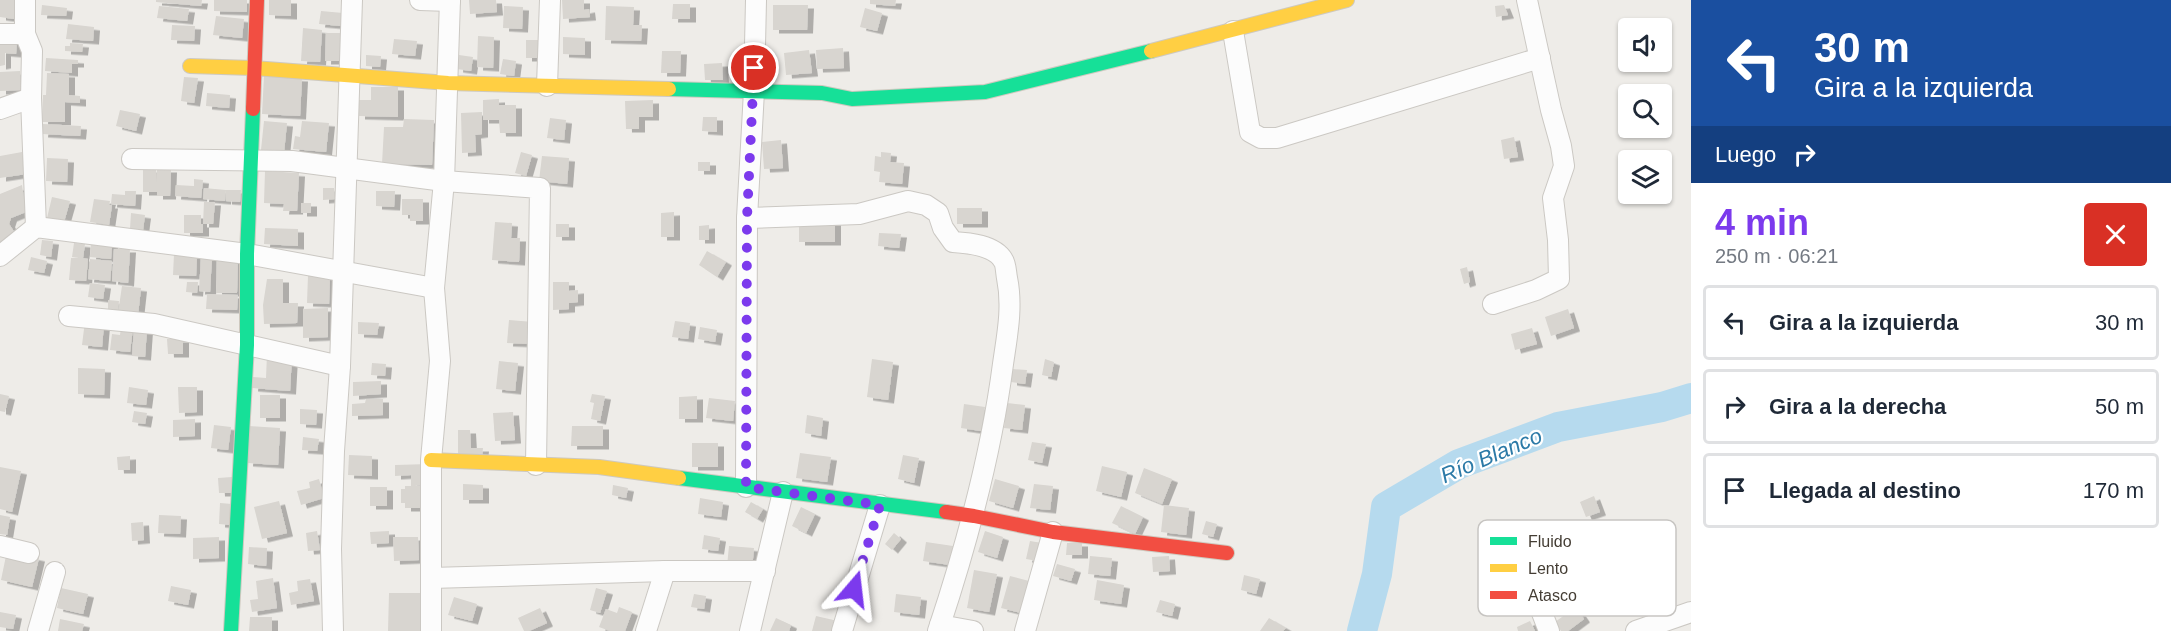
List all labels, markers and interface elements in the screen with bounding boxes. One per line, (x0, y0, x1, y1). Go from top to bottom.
map controls (1618, 18, 1672, 204)
button: sound (1618, 18, 1672, 72)
icon: left (1715, 24, 1793, 102)
text: 30 m (1814, 24, 1910, 71)
pin (728, 42, 779, 93)
icon: arrive (737, 51, 770, 84)
text: Gira a la izquierda (1814, 73, 2033, 103)
button: search (1618, 84, 1672, 138)
icon: right (1788, 138, 1821, 171)
text: Luego (1715, 142, 1776, 167)
button: layers (1618, 150, 1672, 204)
text: 4 min (1715, 202, 1809, 243)
button: close (2084, 203, 2147, 266)
text: 250 m · 06:21 (1715, 245, 1838, 267)
icon: left (1718, 306, 1751, 339)
text: Gira a la izquierda (1769, 310, 1959, 335)
text: 30 m (2095, 310, 2144, 335)
icon: right (1718, 390, 1751, 423)
text: Gira a la derecha (1769, 394, 1946, 419)
text: 50 m (2095, 394, 2144, 419)
water label: Río Blanco (1437, 423, 1546, 488)
icon: arrive (1718, 474, 1751, 507)
text: Llegada al destino (1769, 478, 1961, 503)
text: 170 m (2083, 478, 2144, 503)
legend (1478, 520, 1676, 616)
text: Fluido (1528, 533, 1572, 550)
position arrow (822, 557, 886, 621)
text: Lento (1528, 560, 1568, 577)
text: Atasco (1528, 587, 1577, 604)

